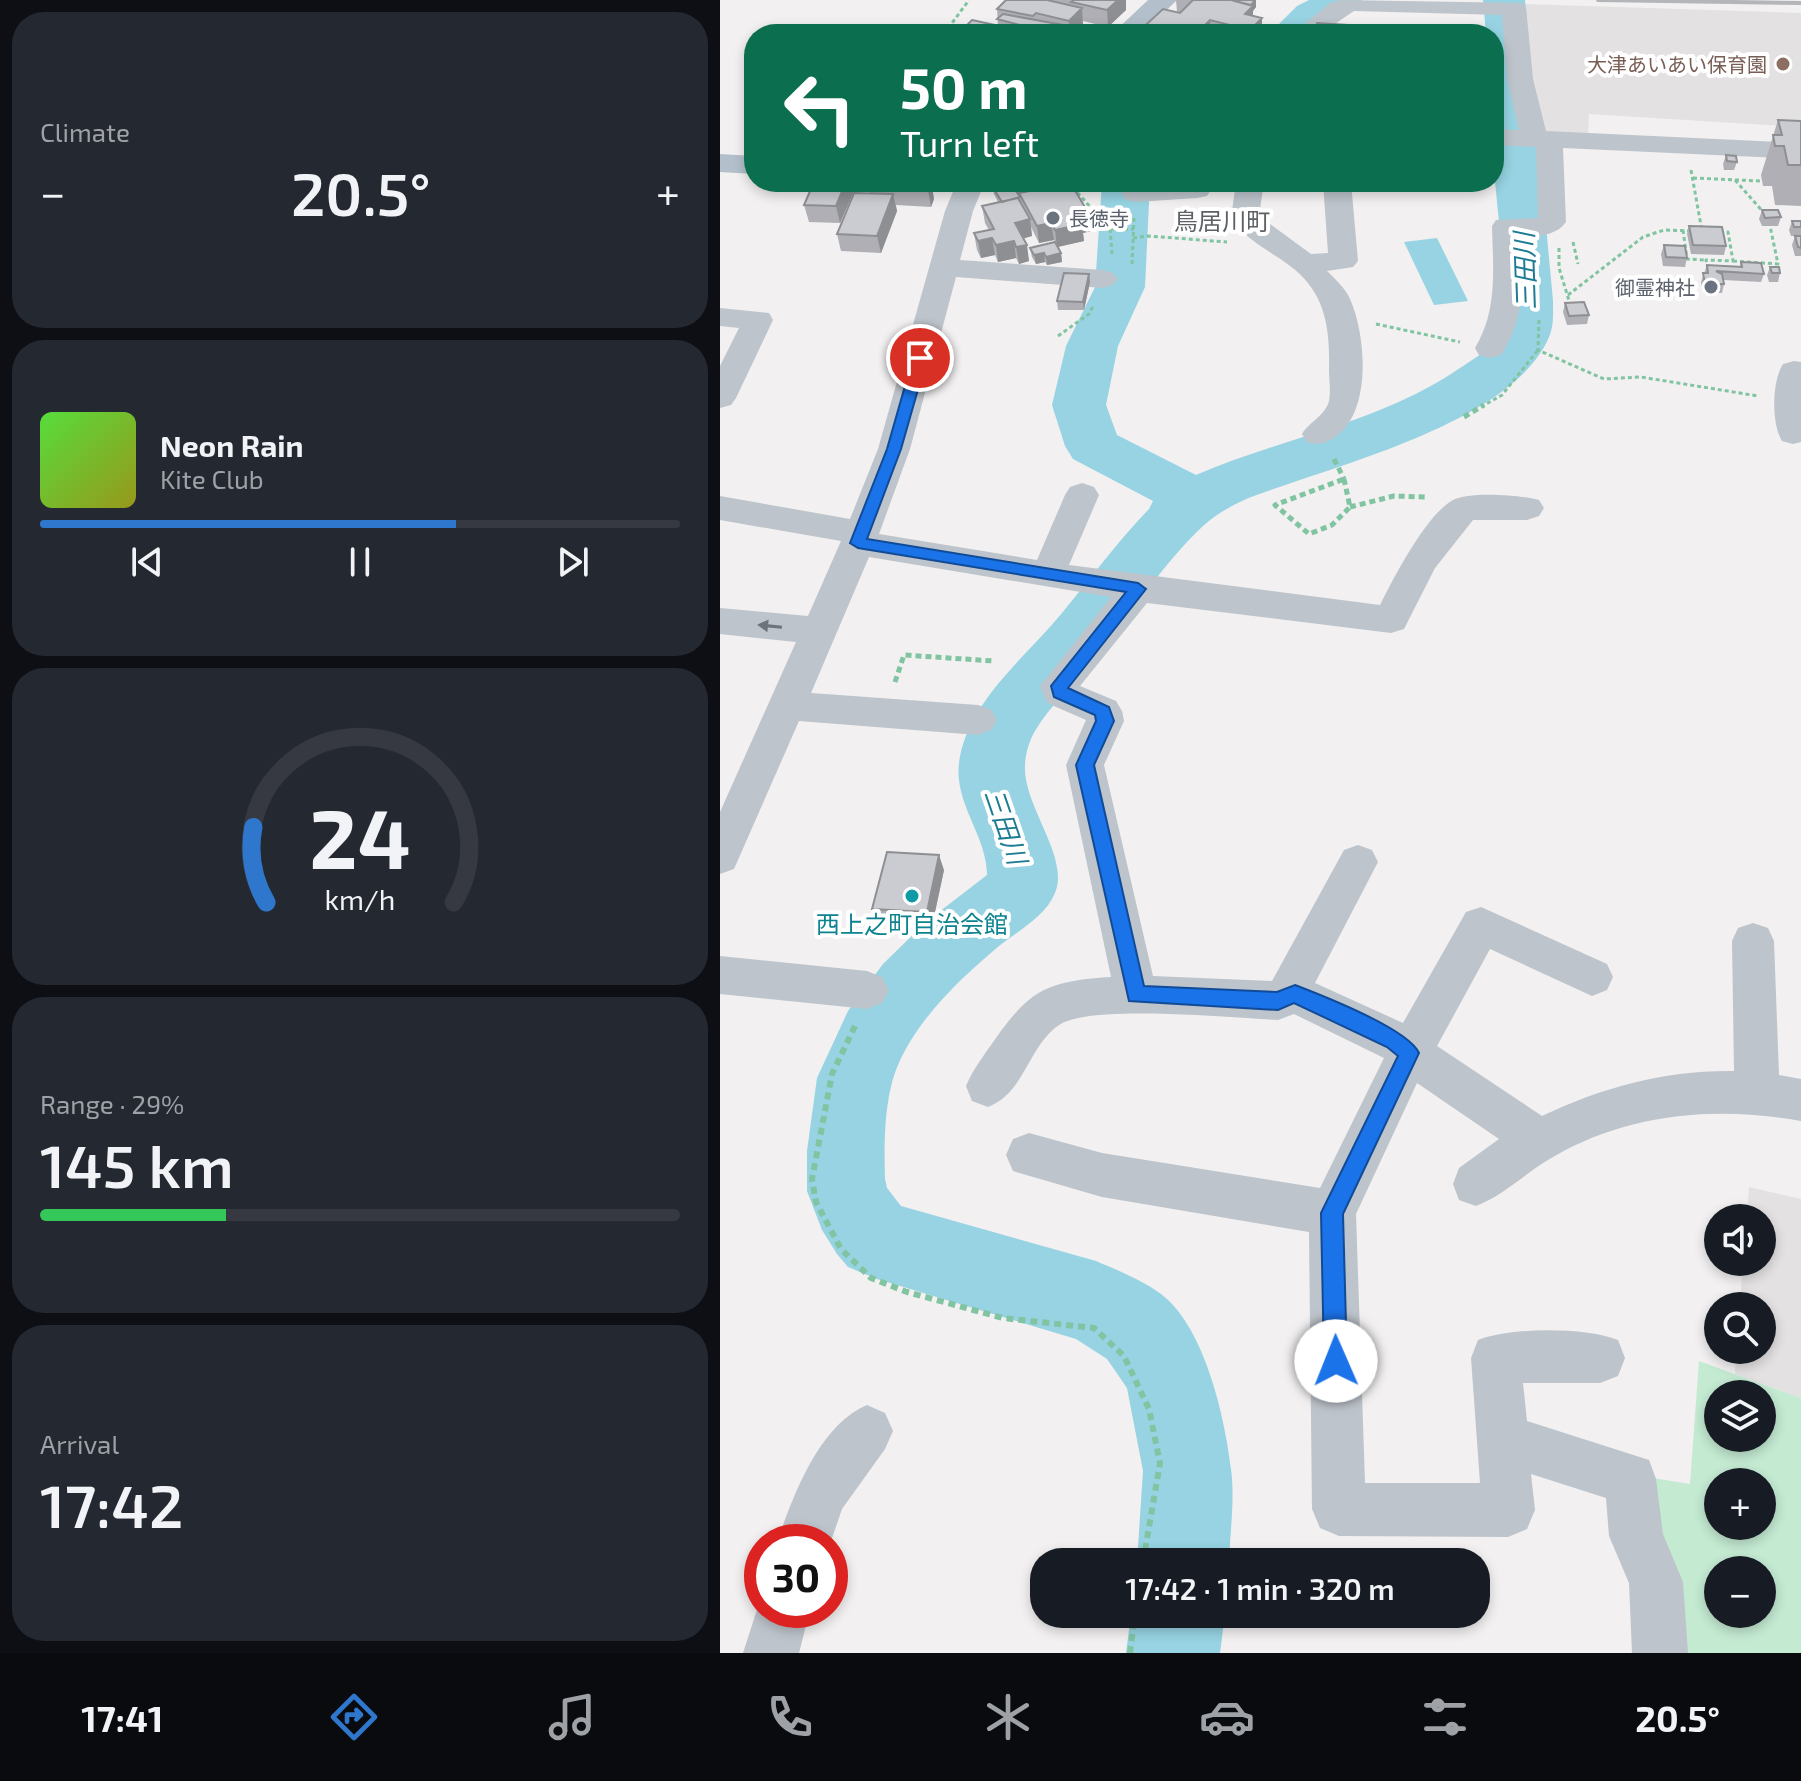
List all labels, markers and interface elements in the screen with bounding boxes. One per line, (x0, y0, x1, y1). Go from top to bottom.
place label: 大津あいあい保育園 (1587, 52, 1767, 76)
text: 50 m (900, 53, 1028, 120)
marker: 大津あいあい保育園 (1774, 55, 1792, 73)
icon: left (768, 56, 872, 160)
text: Climate (40, 116, 130, 147)
text: Turn left (900, 121, 1039, 164)
text: 20.5° (291, 156, 431, 228)
text: − (40, 165, 66, 218)
text: + (656, 165, 680, 218)
place label: 長徳寺 (1069, 206, 1129, 230)
district label: 鳥居川町 (1174, 206, 1270, 235)
marker: 長徳寺 (1044, 209, 1062, 227)
water label: 三田川 (1507, 228, 1541, 311)
place label: 御霊神社 (1615, 275, 1695, 299)
marker: 御霊神社 (1702, 278, 1720, 296)
pin (886, 324, 954, 392)
icon: arrive (898, 336, 942, 380)
text: Neon Rain (160, 427, 304, 463)
text: Kite Club (160, 463, 264, 494)
icon: previous (125, 540, 169, 584)
icon: pause (338, 540, 382, 584)
icon: next (551, 540, 595, 584)
one-way arrow (757, 620, 782, 633)
water label: 三田川 (980, 784, 1035, 871)
text: 24 (309, 785, 411, 885)
text: km/h (325, 881, 395, 916)
marker: 西上之町自治会館 (903, 887, 921, 905)
place label: 西上之町自治会館 (816, 909, 1008, 938)
text: Range · 29% (40, 1088, 184, 1119)
text: 145 km (40, 1128, 234, 1200)
map controls (1704, 1204, 1776, 1628)
button: sound (1704, 1204, 1776, 1276)
button: search (1704, 1292, 1776, 1364)
position arrow (1294, 1319, 1378, 1403)
button: layers (1704, 1380, 1776, 1452)
text: Arrival (40, 1428, 119, 1459)
text: 17:42 (40, 1468, 183, 1540)
button: + (1704, 1468, 1776, 1540)
speed limit sign: 30 (744, 1524, 848, 1628)
button: − (1704, 1556, 1776, 1628)
text: 17:42 · 1 min · 320 m (1125, 1570, 1395, 1606)
icon: directions (326, 1689, 382, 1745)
icon: music (544, 1689, 600, 1745)
icon: phone (762, 1689, 818, 1745)
icon: climate (980, 1689, 1036, 1745)
icon: car (1199, 1689, 1255, 1745)
icon: filters (1417, 1689, 1473, 1745)
text: 17:41 (81, 1696, 163, 1739)
text: 20.5° (1635, 1696, 1720, 1739)

